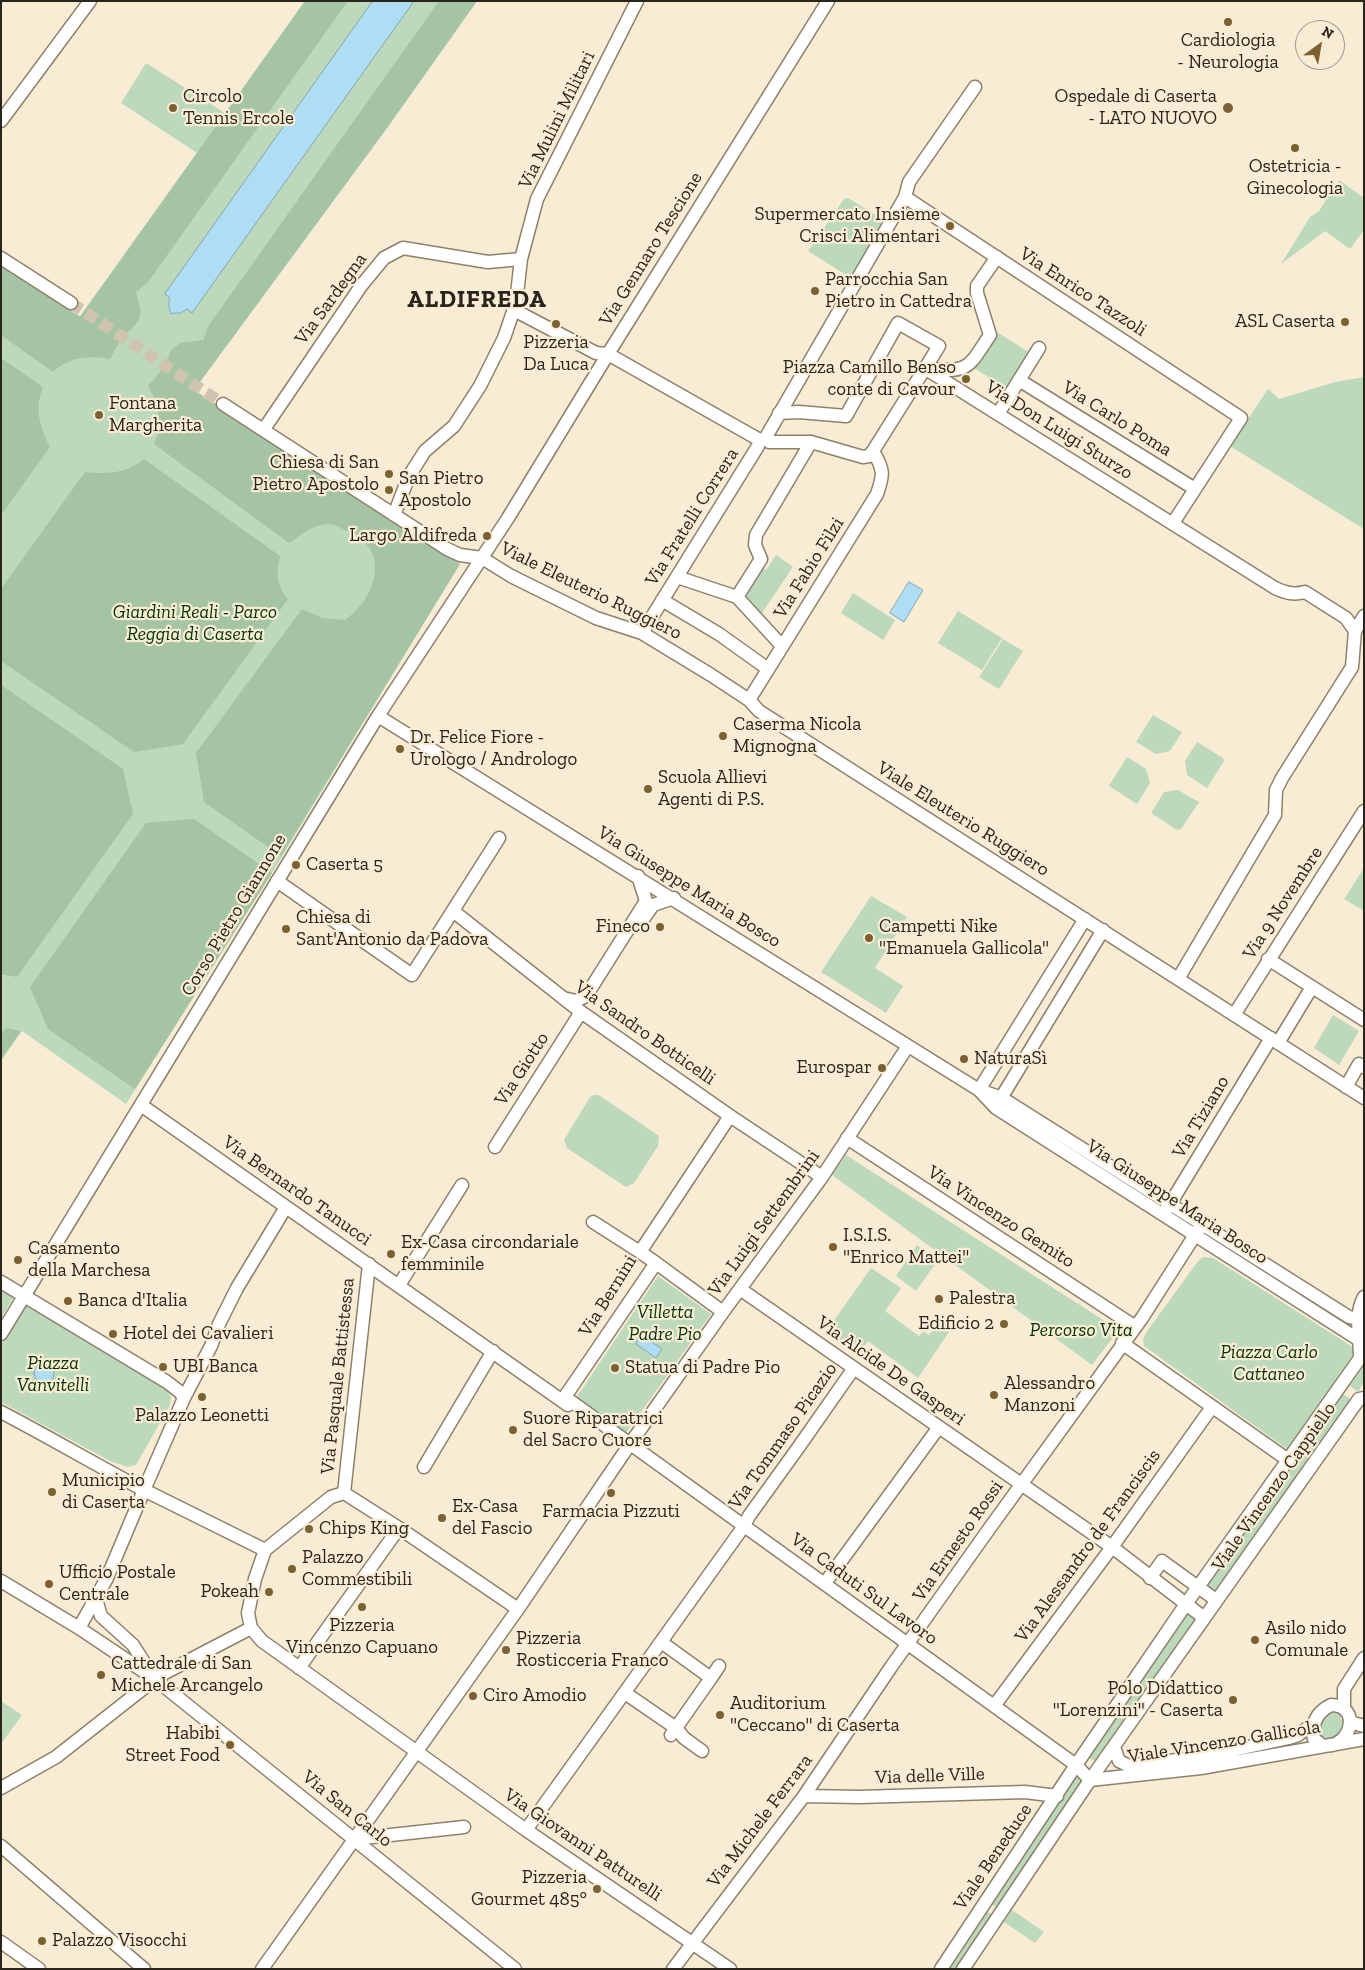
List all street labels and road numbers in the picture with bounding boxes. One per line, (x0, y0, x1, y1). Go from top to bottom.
street label: Via Mulini Militari (514, 47, 600, 193)
street label: Via Gennaro Tescione (594, 168, 708, 330)
street label: Via Enrico Tazzoli (1015, 242, 1151, 342)
street label: Via Sardegna (290, 249, 372, 349)
street label: Via Don Luigi Sturzo (981, 375, 1137, 485)
street label: Via Carlo Poma (1058, 376, 1176, 462)
street label: Via Fratelli Correra (640, 444, 744, 590)
street label: Via Fabio Filzi (769, 513, 849, 623)
street label: Viale Eleuterio Ruggiero (497, 537, 685, 645)
street label: Viale Eleuterio Ruggiero (873, 757, 1053, 881)
street label: Via Giuseppe Maria Bosco (593, 821, 785, 953)
street label: Corso Pietro Giannone (176, 830, 292, 1000)
street label: Via 9 Novembre (1238, 842, 1328, 964)
street label: Via Sandro Botticelli (570, 976, 720, 1090)
street label: Via Giotto (490, 1028, 554, 1110)
street label: Via Tiziano (1168, 1072, 1234, 1162)
street label: Via Bernardo Tanucci (218, 1131, 376, 1251)
street label: Via Giuseppe Maria Bosco (1082, 1135, 1272, 1269)
street label: Via Luigi Settembrini (703, 1145, 825, 1301)
street label: Via Vincenzo Gemito (923, 1161, 1079, 1273)
street label: Via Bernini (574, 1251, 642, 1341)
street label: Via Pasquale Battistessa (316, 1277, 360, 1475)
street label: Via Alcide De Gasperi (812, 1311, 970, 1431)
street label: Via Tommaso Picazio (724, 1358, 842, 1514)
street label: Viale Vincenzo Cappiello (1207, 1398, 1341, 1576)
street label: Via Alessandro de Franciscis (1010, 1445, 1166, 1647)
street label: Via Ernesto Rossi (908, 1476, 1008, 1606)
street label: Via Caduti Sul Lavoro (786, 1528, 942, 1650)
street label: Viale Vincenzo Gallicola (1126, 1716, 1322, 1768)
street label: Via Michele Ferrara (702, 1750, 818, 1892)
street label: Via delle Ville (875, 1763, 985, 1789)
street label: Via San Carlo (297, 1766, 397, 1852)
street label: Via Giovanni Patturelli (500, 1784, 666, 1906)
street label: Viale Beneduce (949, 1799, 1037, 1915)

